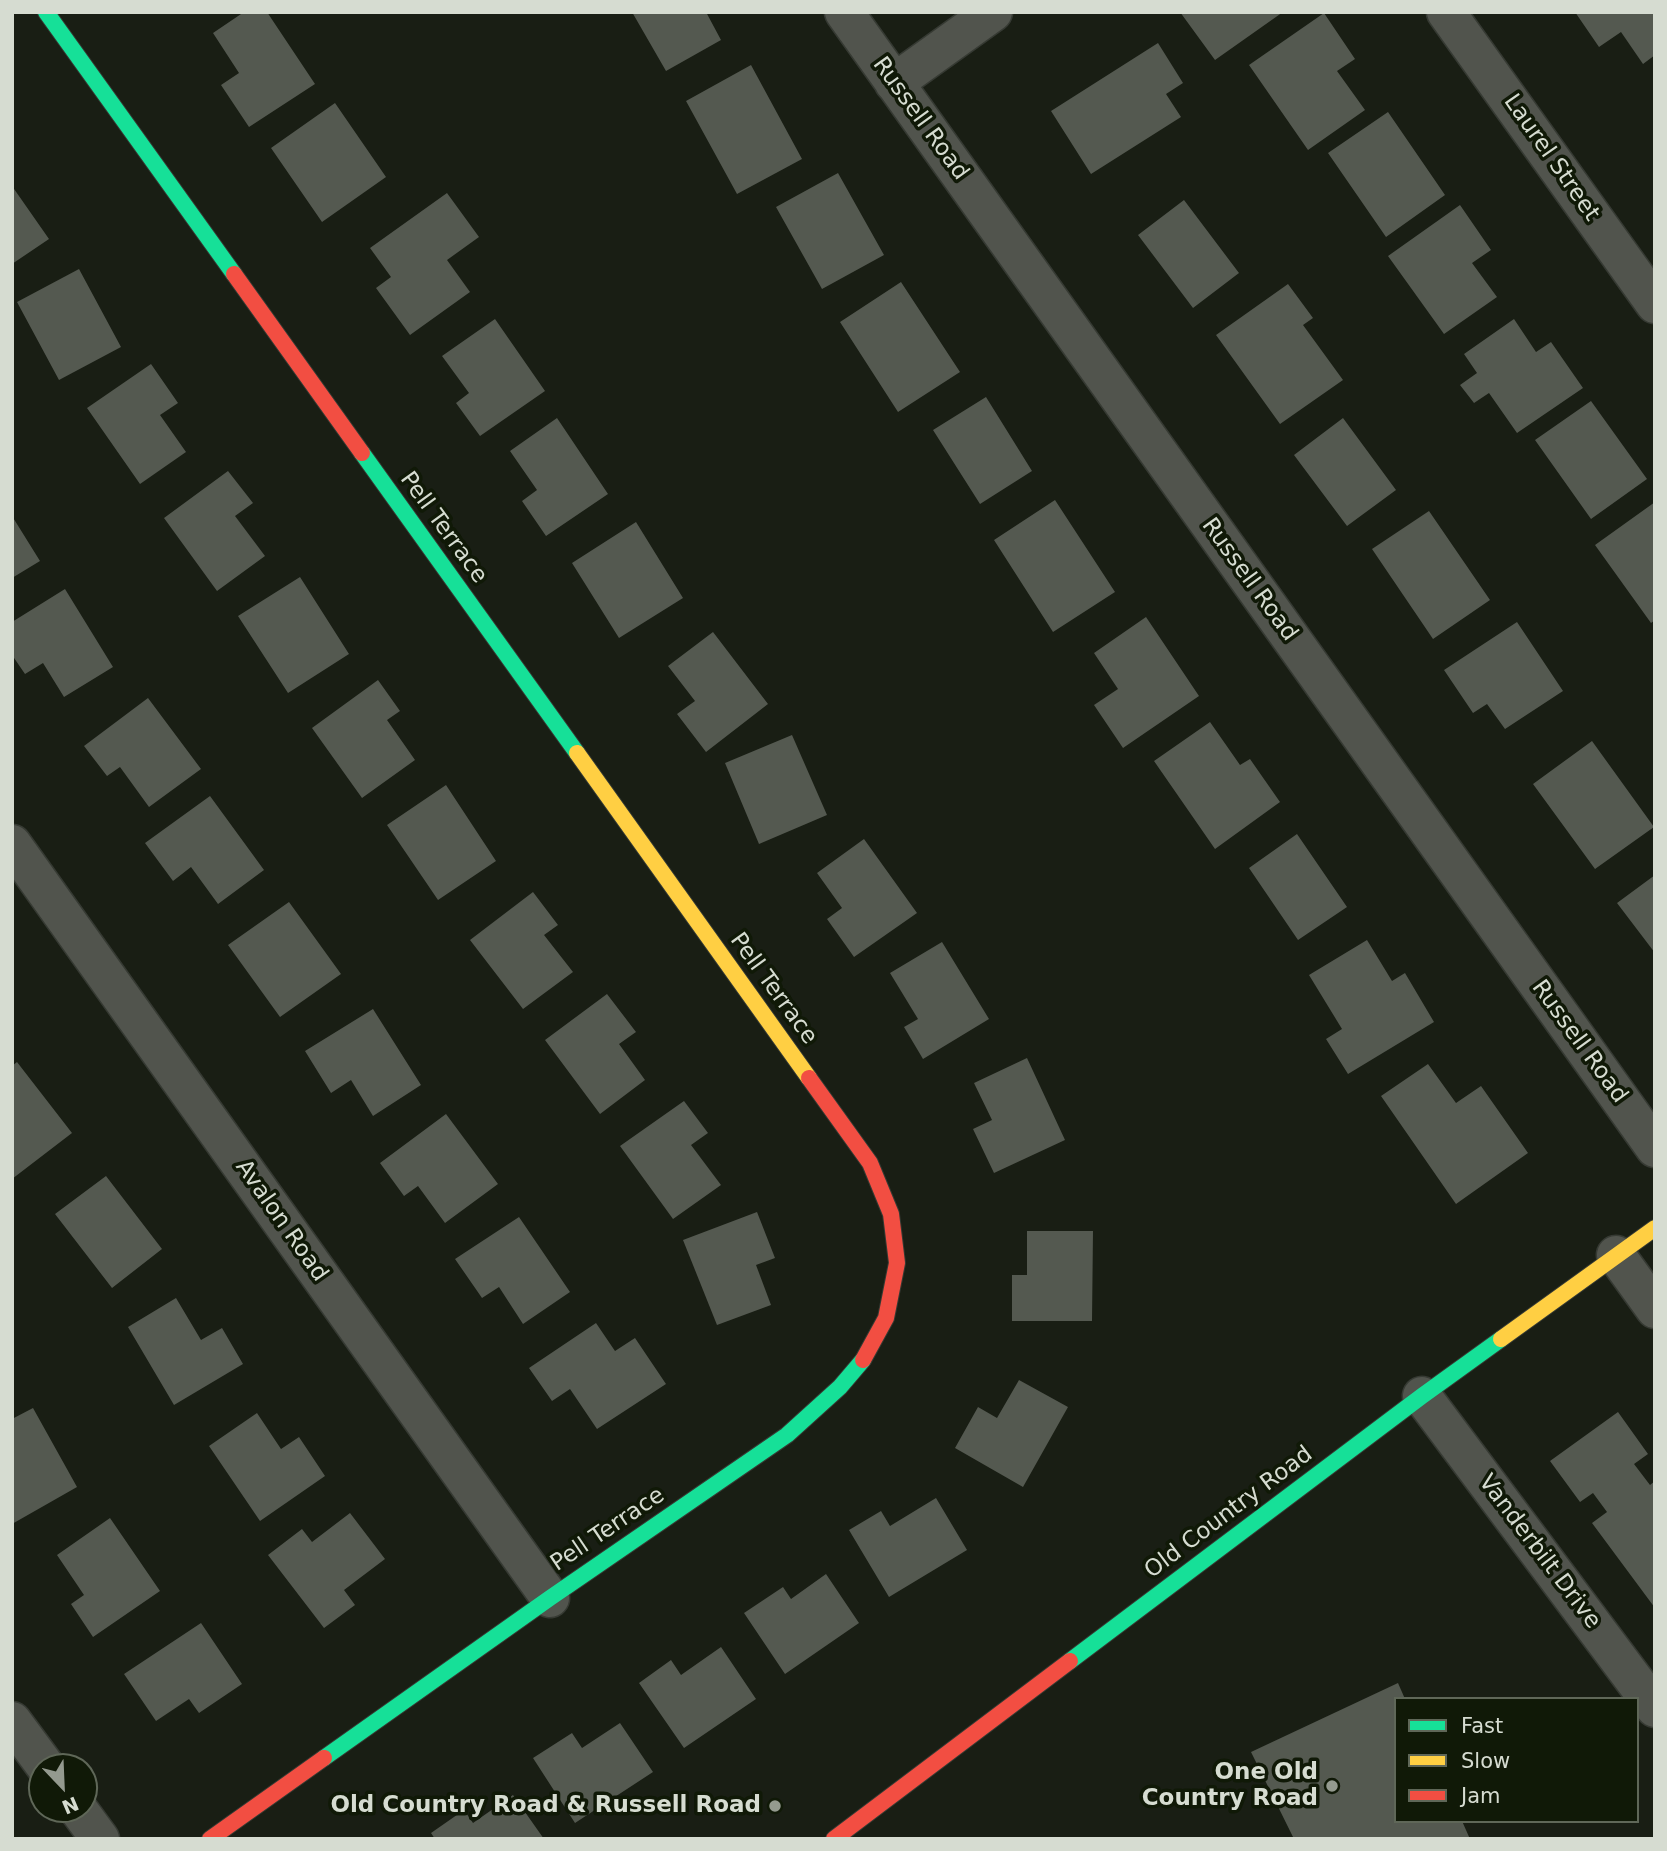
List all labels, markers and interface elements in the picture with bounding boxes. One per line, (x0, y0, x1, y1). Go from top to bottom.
street label: Russell Road (866, 52, 974, 186)
street label: Laurel Street (1497, 89, 1605, 227)
street label: Pell Terrace (393, 467, 493, 589)
street label: Russell Road (1195, 513, 1303, 647)
street label: Pell Terrace (723, 928, 823, 1050)
street label: Russell Road (1525, 975, 1633, 1109)
street label: Avalon Road (229, 1155, 333, 1287)
street label: Old Country Road (1140, 1441, 1318, 1585)
street label: Vanderbilt Drive (1472, 1469, 1606, 1635)
street label: Pell Terrace (546, 1482, 670, 1578)
legend (1394, 1697, 1639, 1823)
text: Fast (1461, 1714, 1503, 1738)
text: Slow (1461, 1749, 1510, 1773)
north arrow (28, 1753, 98, 1823)
place label: One Old Country Road (1142, 1759, 1318, 1813)
marker: One Old Country Road (1324, 1778, 1340, 1794)
text: Jam (1461, 1784, 1501, 1808)
text: N (59, 1792, 82, 1819)
place label: Old Country Road & Russell Road (330, 1792, 761, 1820)
marker: Old Country Road & Russell Road (767, 1798, 783, 1814)

